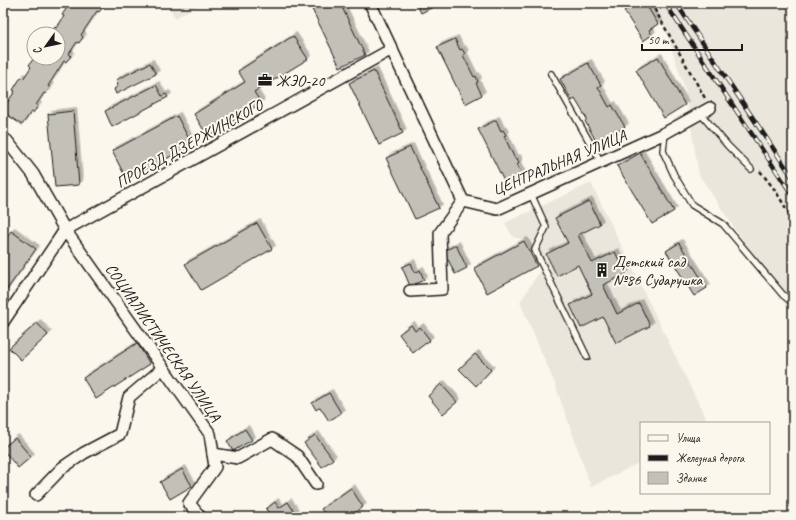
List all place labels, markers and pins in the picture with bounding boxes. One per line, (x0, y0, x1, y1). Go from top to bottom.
place label: ЖЭО-20 (276, 71, 326, 91)
office icon: ЖЭО-20 (257, 72, 273, 88)
place label: Детский сад №86 Сударушка (613, 252, 703, 290)
building icon: Детский сад №86 Сударушка (594, 262, 610, 278)

